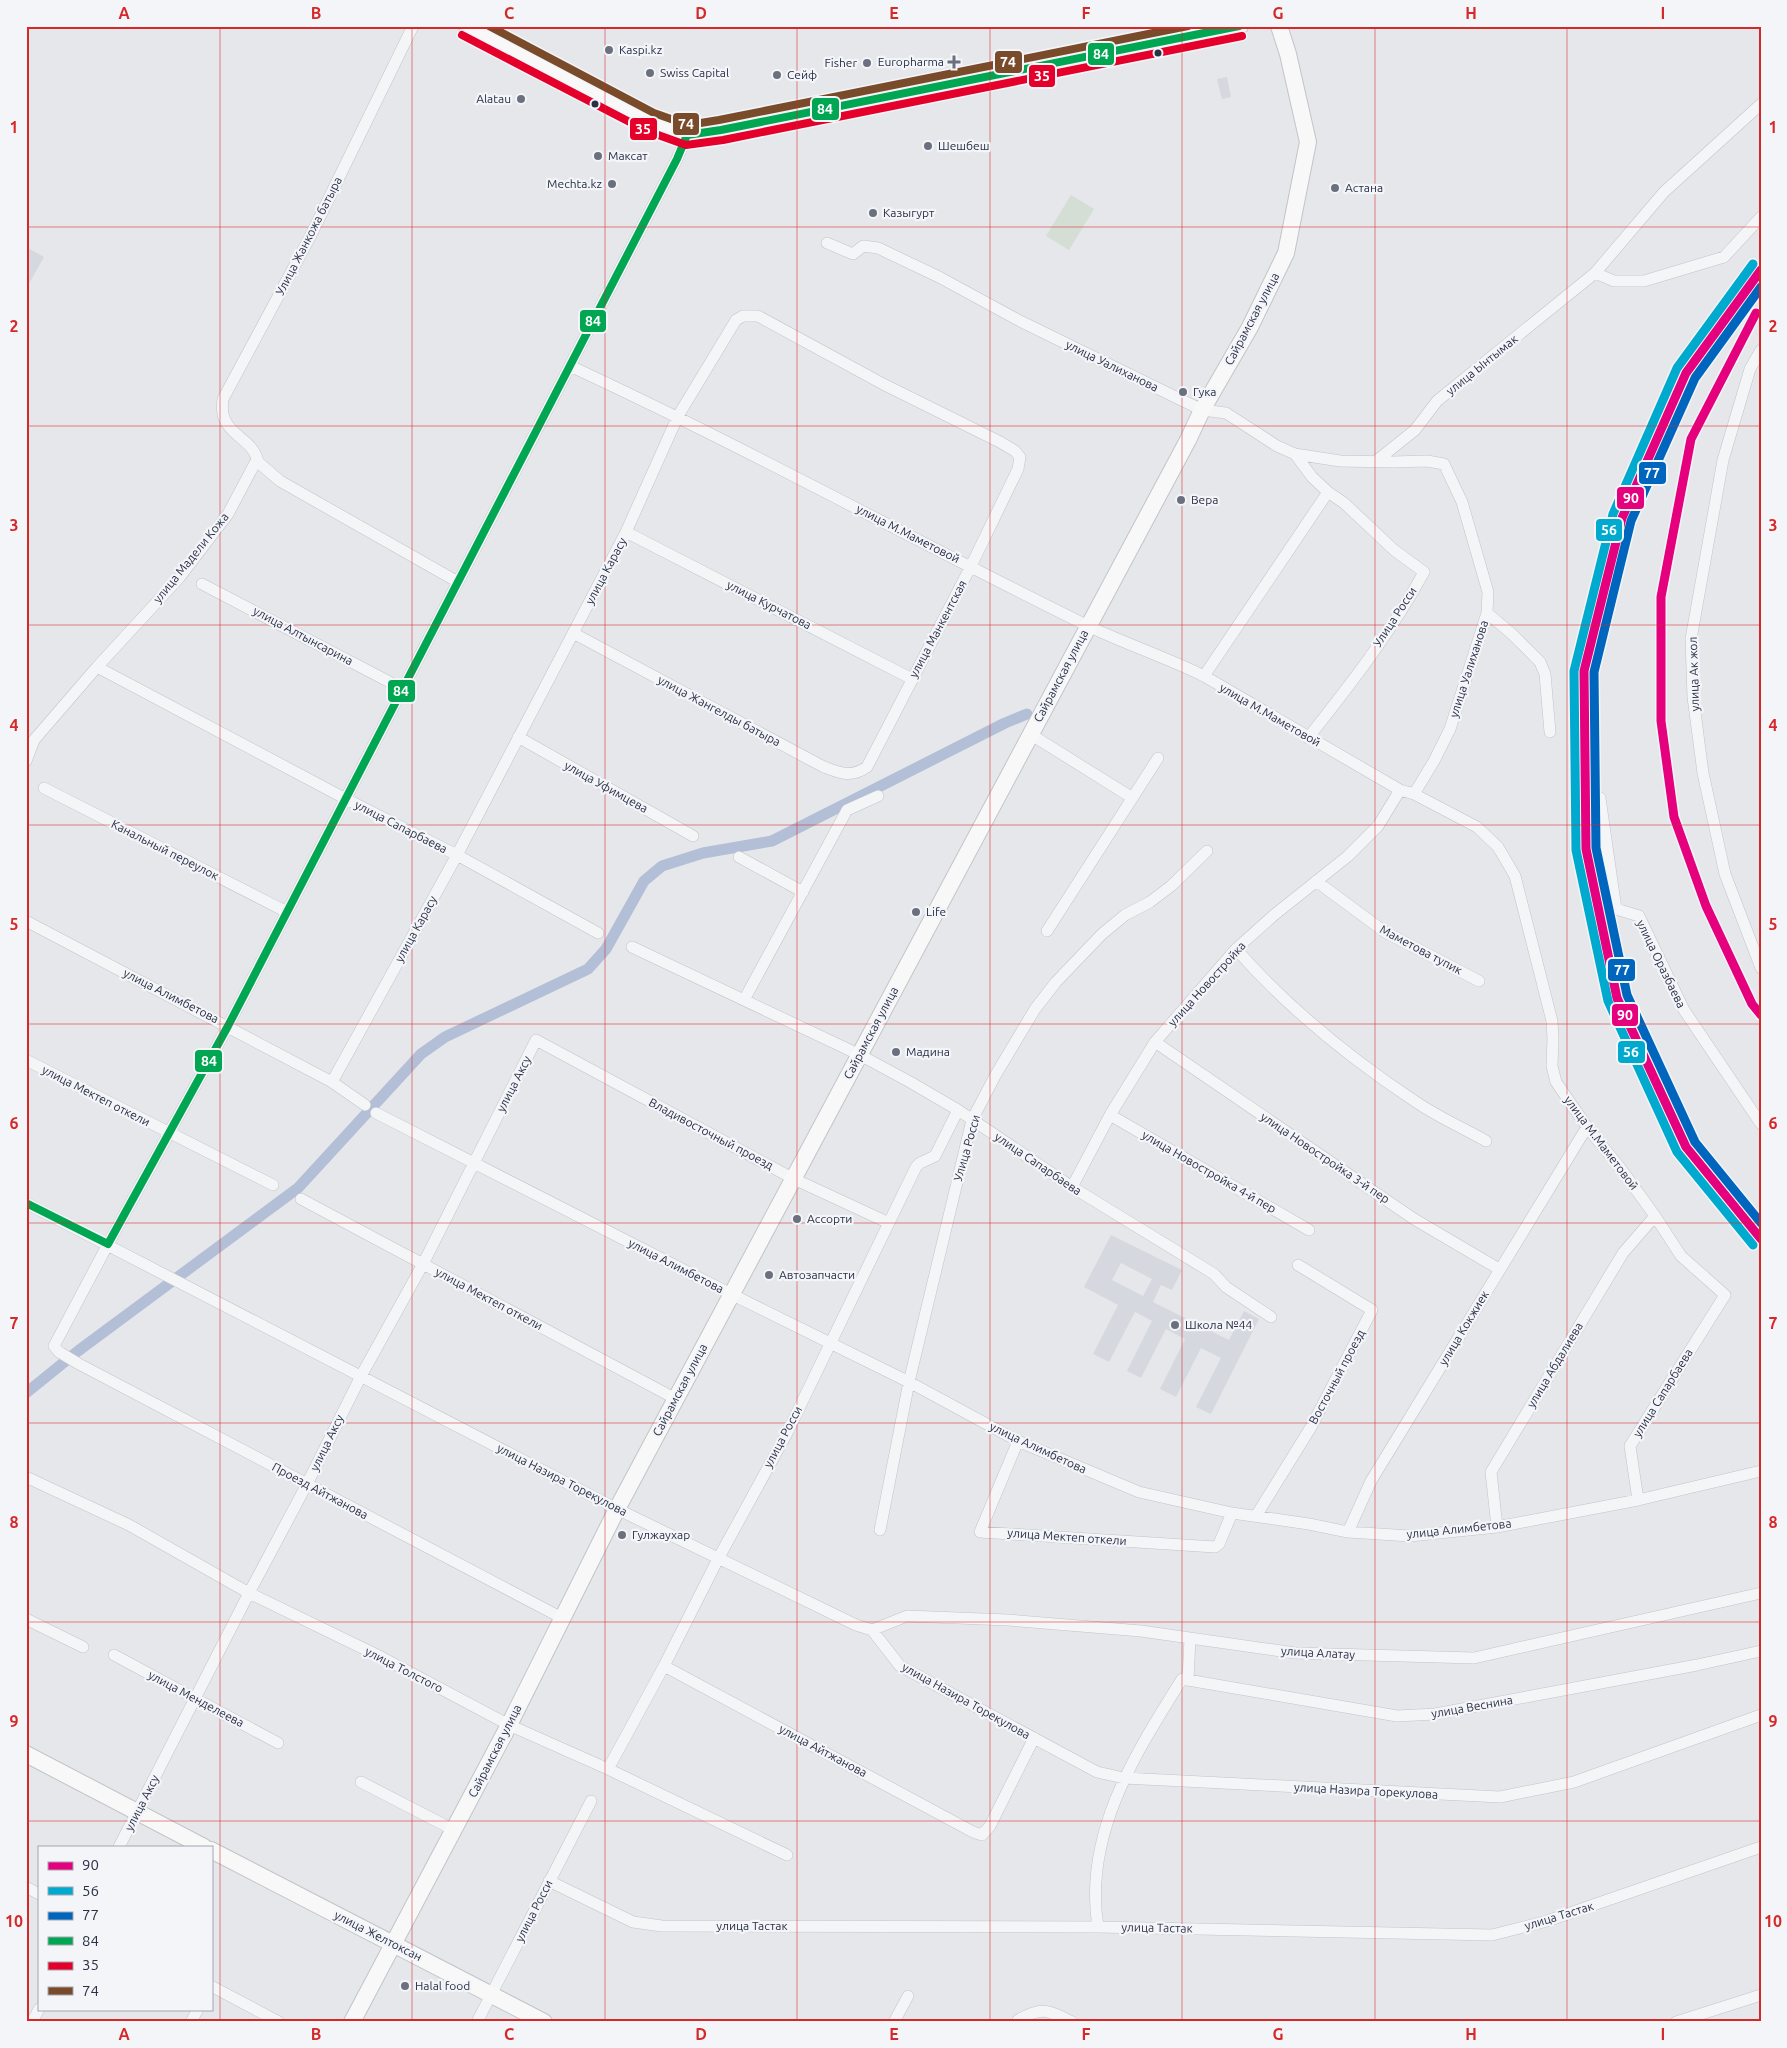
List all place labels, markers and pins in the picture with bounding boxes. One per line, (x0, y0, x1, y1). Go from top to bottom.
place label: Kaspi.kz (619, 43, 663, 56)
marker: Kaspi.kz (603, 44, 615, 56)
unlabelled marker (1153, 48, 1163, 58)
place label: Europharma (878, 55, 944, 68)
place label: Fisher (825, 56, 857, 69)
marker: Europharma (948, 56, 960, 68)
marker: Fisher (861, 57, 873, 69)
place label: Swiss Capital (660, 66, 729, 79)
marker: Swiss Capital (644, 67, 656, 79)
place label: Сейф (787, 68, 817, 81)
marker: Сейф (771, 69, 783, 81)
place label: Alatau (476, 92, 511, 105)
marker: Alatau (515, 93, 527, 105)
unlabelled marker (590, 99, 600, 109)
place label: Шешбеш (938, 139, 989, 152)
marker: Шешбеш (922, 140, 934, 152)
place label: Максат (608, 149, 648, 162)
marker: Максат (592, 150, 604, 162)
place label: Mechta.kz (547, 177, 602, 190)
marker: Mechta.kz (606, 178, 618, 190)
place label: Астана (1345, 181, 1383, 194)
marker: Астана (1329, 182, 1341, 194)
place label: Казыгурт (883, 206, 935, 219)
marker: Казыгурт (867, 207, 879, 219)
place label: Гука (1193, 385, 1217, 398)
marker: Гука (1177, 386, 1189, 398)
place label: Вера (1191, 493, 1218, 506)
marker: Вера (1175, 494, 1187, 506)
place label: Life (926, 905, 946, 918)
marker: Life (910, 906, 922, 918)
place label: Мадина (906, 1045, 950, 1058)
marker: Мадина (890, 1046, 902, 1058)
place label: Ассорти (807, 1212, 852, 1225)
marker: Ассорти (791, 1213, 803, 1225)
place label: Автозапчасти (779, 1268, 855, 1281)
marker: Автозапчасти (763, 1269, 775, 1281)
place label: Школа №44 (1185, 1318, 1253, 1331)
marker: Школа №44 (1169, 1319, 1181, 1331)
place label: Гулжаухар (632, 1528, 690, 1541)
marker: Гулжаухар (616, 1529, 628, 1541)
place label: Halal food (415, 1979, 470, 1992)
marker: Halal food (399, 1980, 411, 1992)

